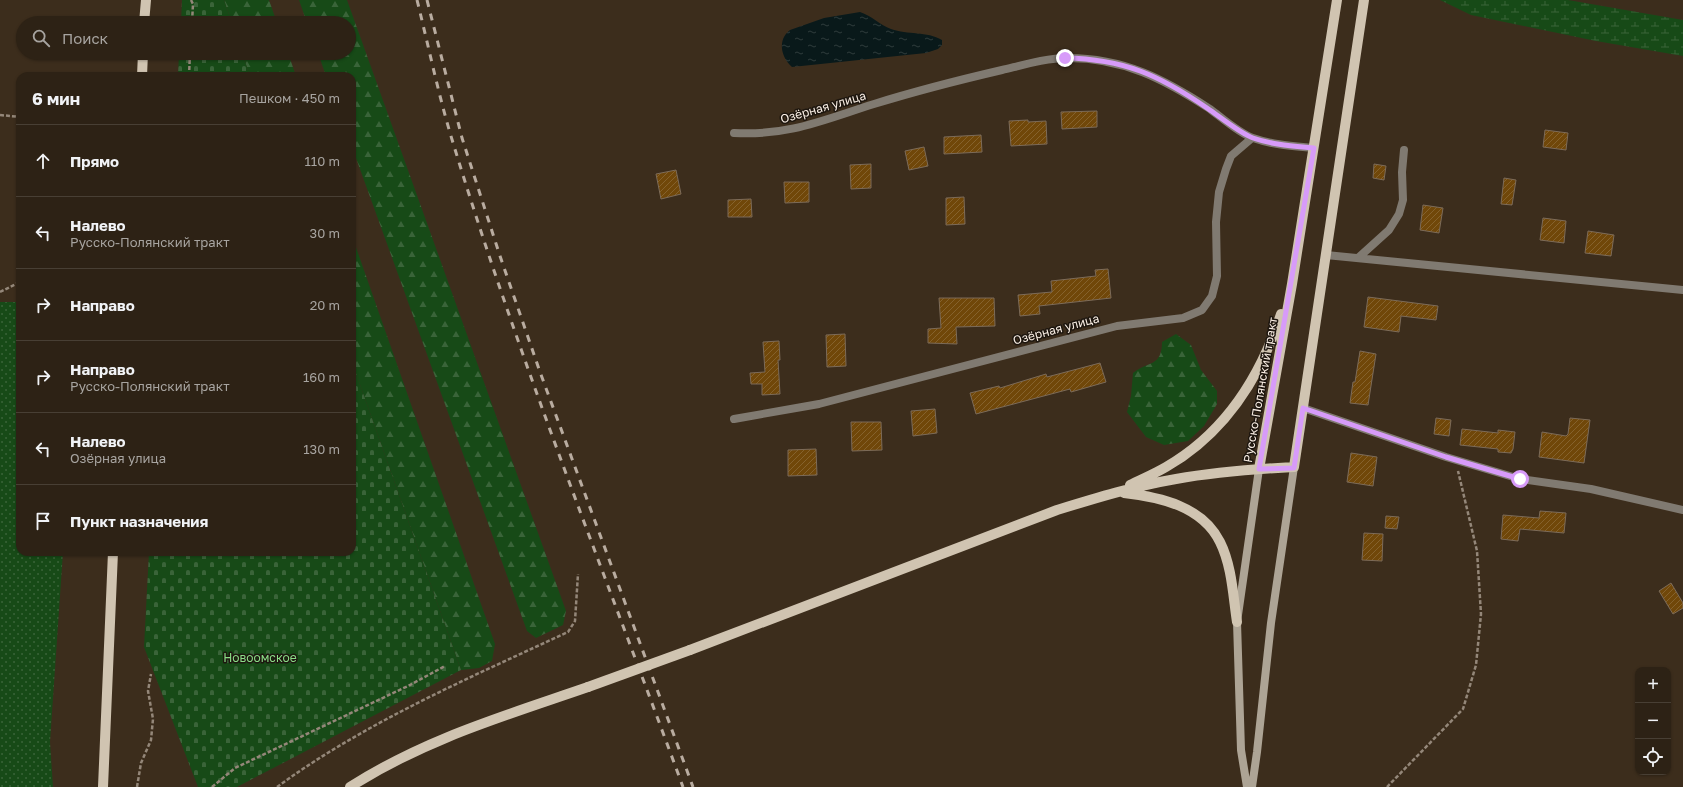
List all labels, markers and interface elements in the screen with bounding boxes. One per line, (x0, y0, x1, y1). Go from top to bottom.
search box (16, 16, 356, 60)
icon: search (30, 27, 52, 49)
text: Поиск (62, 29, 108, 47)
route end (1056, 49, 1074, 67)
text: 6 мин (32, 88, 80, 109)
street label: Озёрная улица (778, 88, 868, 126)
text: Пешком · 450 m (239, 90, 340, 106)
icon: ahead (32, 150, 54, 172)
text: Прямо (70, 152, 119, 170)
text: 110 m (305, 153, 340, 169)
text: Налево (70, 216, 126, 234)
icon: left (32, 222, 54, 244)
text: 30 m (310, 225, 340, 241)
text: Русско-Полянский тракт (70, 234, 230, 250)
icon: right (32, 294, 54, 316)
text: Направо (70, 296, 135, 314)
text: 20 m (310, 297, 340, 313)
street label: Озёрная улица (1011, 310, 1101, 348)
street label: Русско-Полянский тракт (1240, 316, 1280, 464)
text: Направо (70, 360, 135, 378)
icon: right (32, 366, 54, 388)
text: 160 m (303, 369, 340, 385)
text: Русско-Полянский тракт (70, 378, 230, 394)
text: Налево (70, 432, 126, 450)
icon: left (32, 438, 54, 460)
text: 130 m (303, 441, 340, 457)
text: Озёрная улица (70, 450, 166, 466)
route start (1511, 470, 1529, 488)
icon: arrive (32, 510, 54, 532)
text: Пункт назначения (70, 512, 208, 530)
park label: Новоомское (223, 650, 297, 665)
map controls (1635, 667, 1671, 775)
button: + (1635, 667, 1671, 703)
button: − (1635, 703, 1671, 739)
button: locate (1635, 739, 1671, 775)

